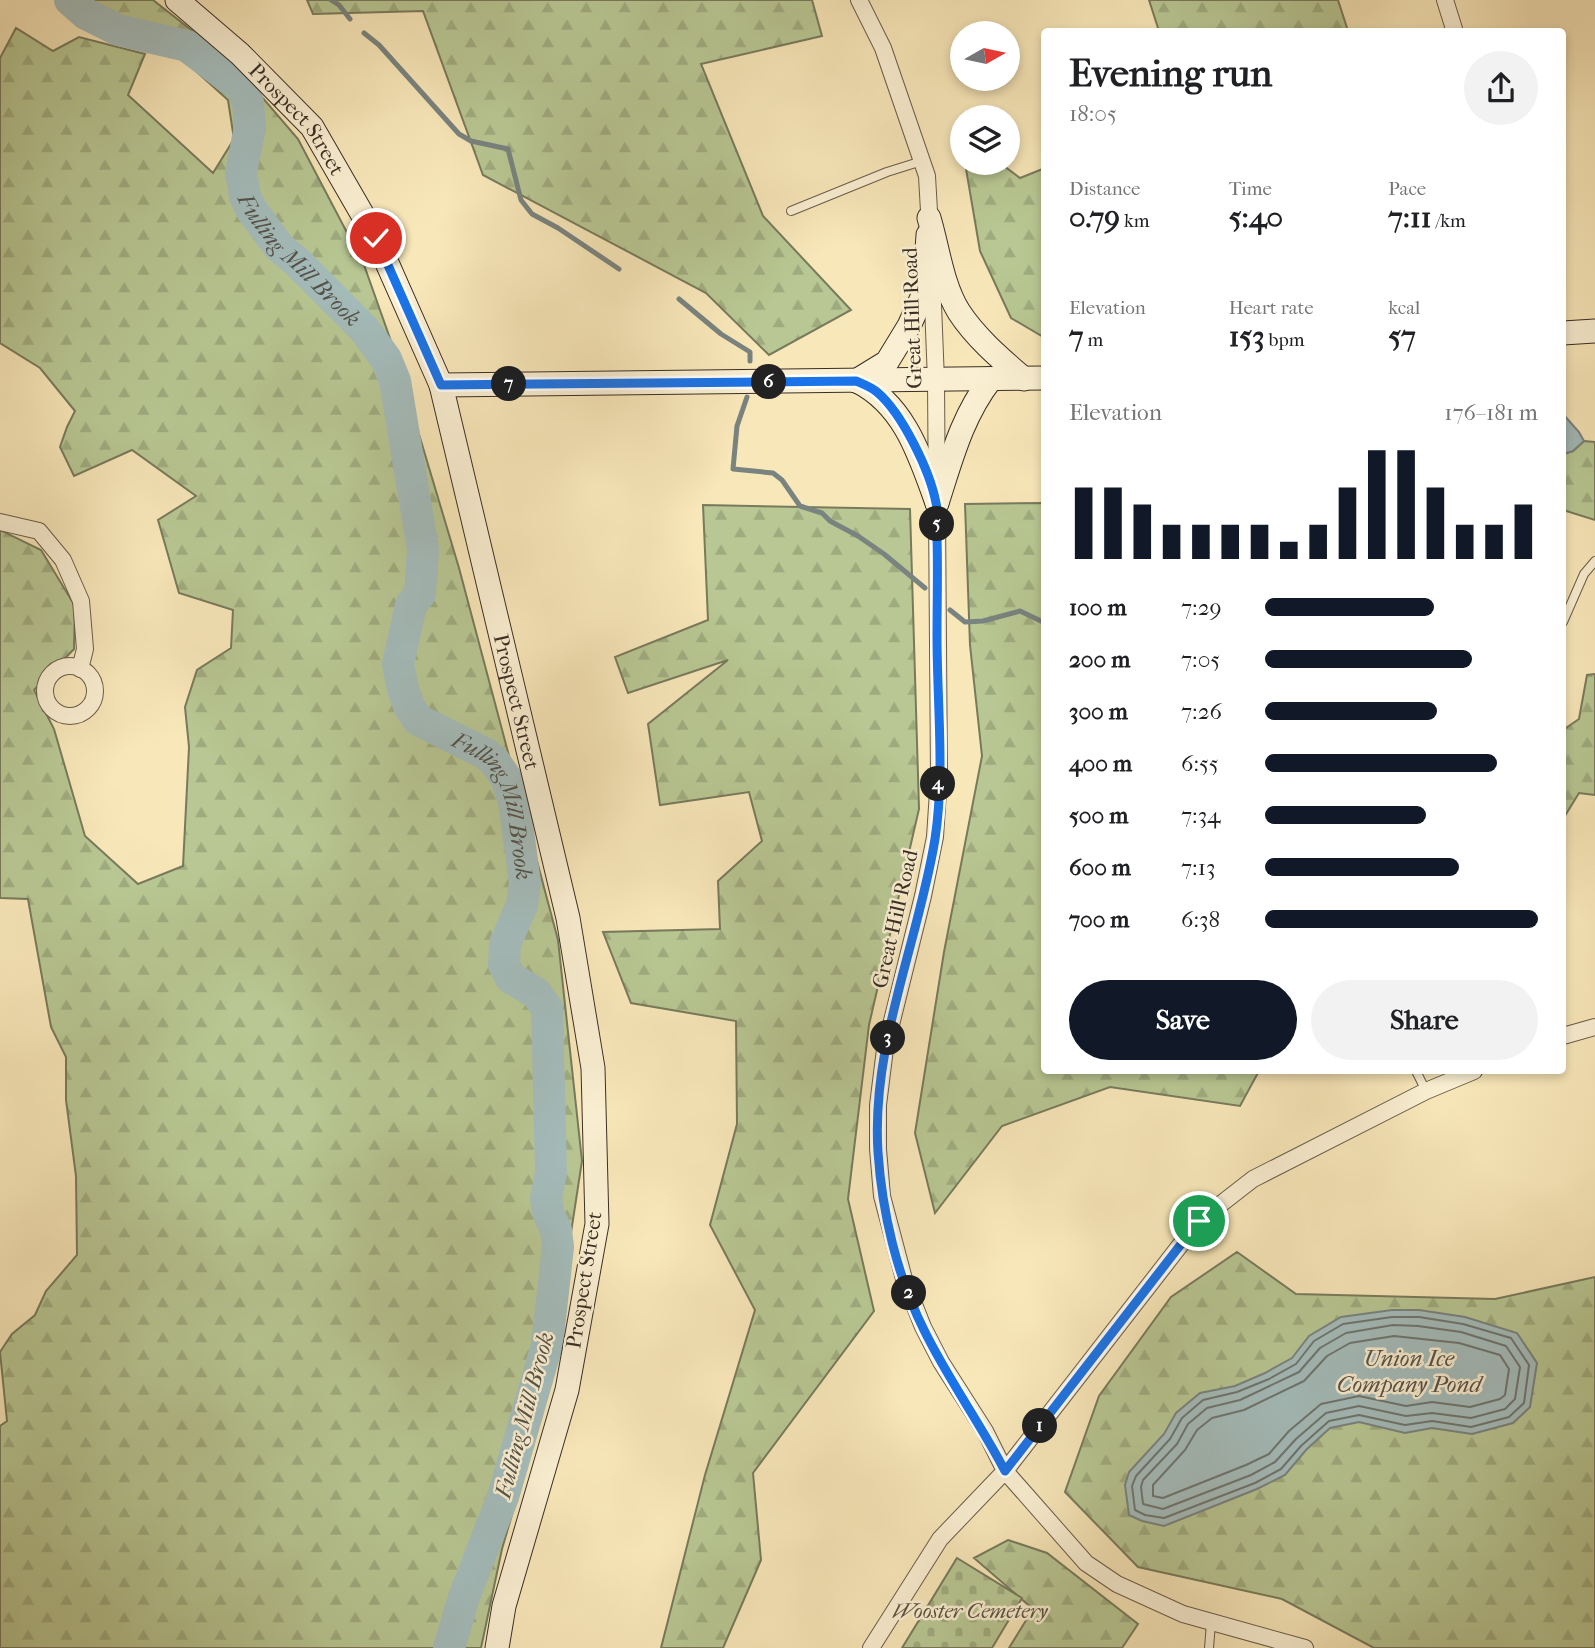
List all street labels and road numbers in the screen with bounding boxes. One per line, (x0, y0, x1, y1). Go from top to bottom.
street label: Prospect Street (244, 58, 349, 180)
street label: Great Hill Road (898, 246, 926, 389)
street label: Prospect Street (489, 632, 544, 772)
street label: Great Hill Road (867, 847, 923, 991)
street label: Prospect Street (561, 1209, 607, 1350)

